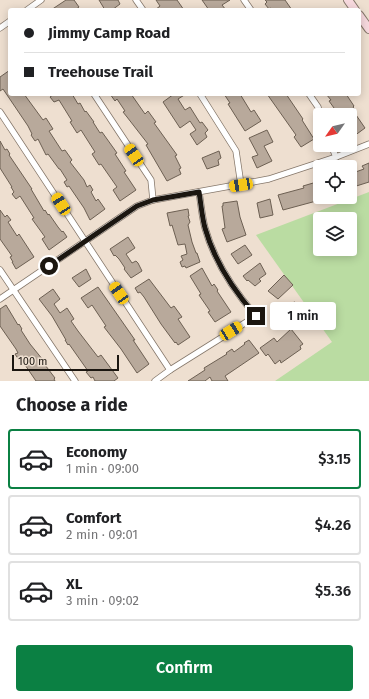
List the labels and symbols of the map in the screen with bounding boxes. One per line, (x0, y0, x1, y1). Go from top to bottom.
north arrow (313, 108, 357, 152)
car (122, 142, 146, 168)
car (228, 177, 254, 193)
car (49, 191, 73, 217)
route start (40, 257, 58, 275)
car (107, 280, 131, 306)
callout: 1 min (270, 302, 336, 330)
route end (247, 307, 265, 325)
car (218, 320, 244, 342)
scale bar (12, 353, 119, 372)

